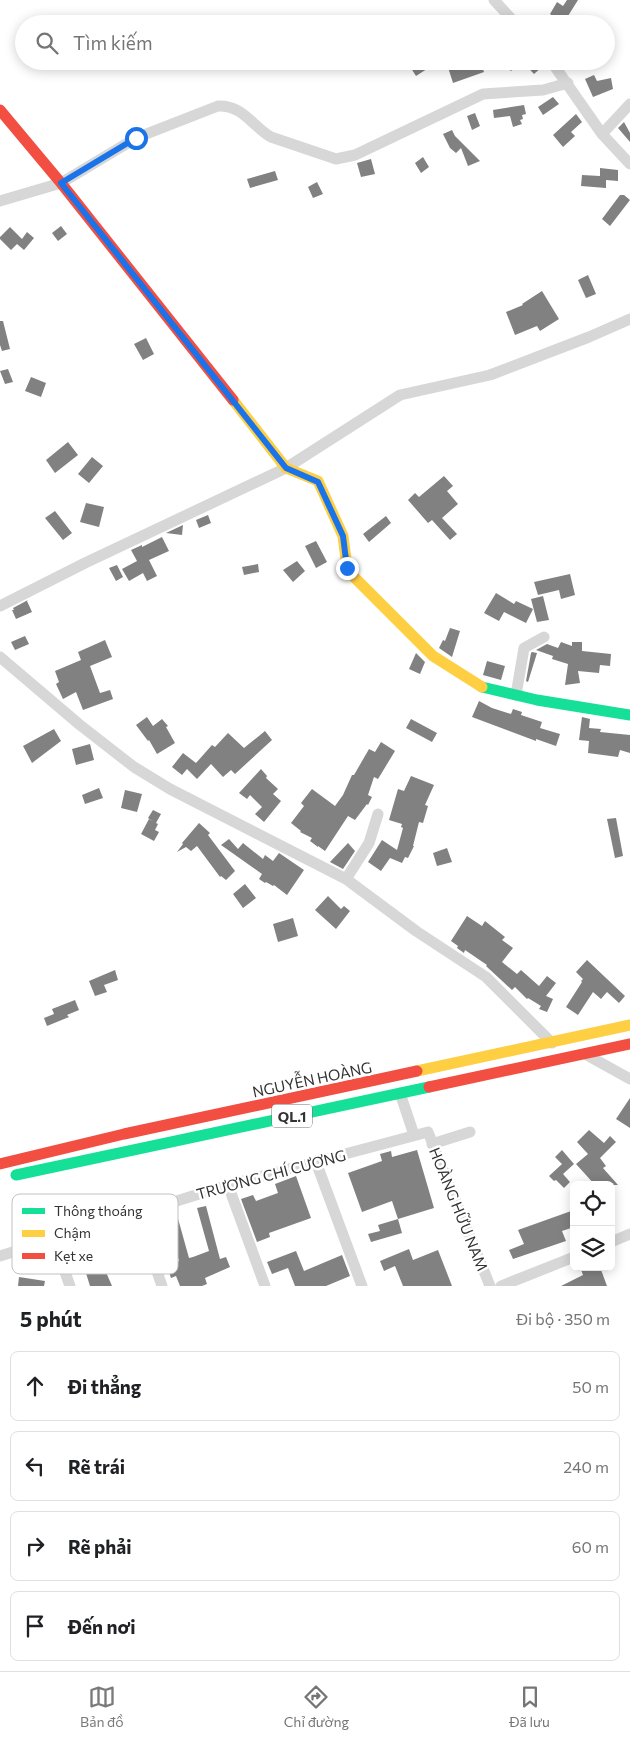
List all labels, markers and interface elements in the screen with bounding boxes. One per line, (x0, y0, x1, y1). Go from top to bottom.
search box (15, 15, 615, 70)
icon: search (33, 29, 61, 57)
text: Tìm kiếm (73, 31, 152, 54)
route start (125, 127, 148, 150)
route end (336, 557, 359, 580)
street label: NGUYỄN HOÀNG (250, 1055, 373, 1100)
road number: QL.1 (272, 1104, 312, 1128)
street label: TRƯƠNG CHÍ CƯƠNG (194, 1144, 348, 1203)
street label: HOÀNG HỮU NAM (426, 1144, 493, 1273)
map controls (570, 1181, 615, 1271)
button: locate (570, 1181, 615, 1226)
legend (12, 1194, 178, 1274)
text: Thông thoáng (54, 1202, 143, 1219)
text: Chậm (54, 1224, 91, 1241)
button: layers (570, 1226, 615, 1271)
text: Kẹt xe (54, 1247, 93, 1264)
text: 5 phút (20, 1306, 82, 1331)
text: Đi bộ · 350 m (516, 1309, 610, 1328)
icon: ahead (21, 1372, 49, 1400)
text: Đi thẳng (68, 1375, 141, 1398)
text: 50 m (572, 1377, 609, 1396)
icon: left (21, 1452, 49, 1480)
text: Rẽ trái (68, 1455, 125, 1478)
text: 240 m (563, 1457, 609, 1476)
icon: right (21, 1532, 49, 1560)
text: Rẽ phải (68, 1535, 132, 1558)
text: 60 m (572, 1537, 609, 1556)
icon: arrive (21, 1612, 49, 1640)
text: Đến nơi (68, 1615, 136, 1638)
tab: Bản đồ (80, 1683, 124, 1730)
tab: Chỉ đường (284, 1683, 349, 1730)
tab: Đã lưu (509, 1683, 550, 1730)

